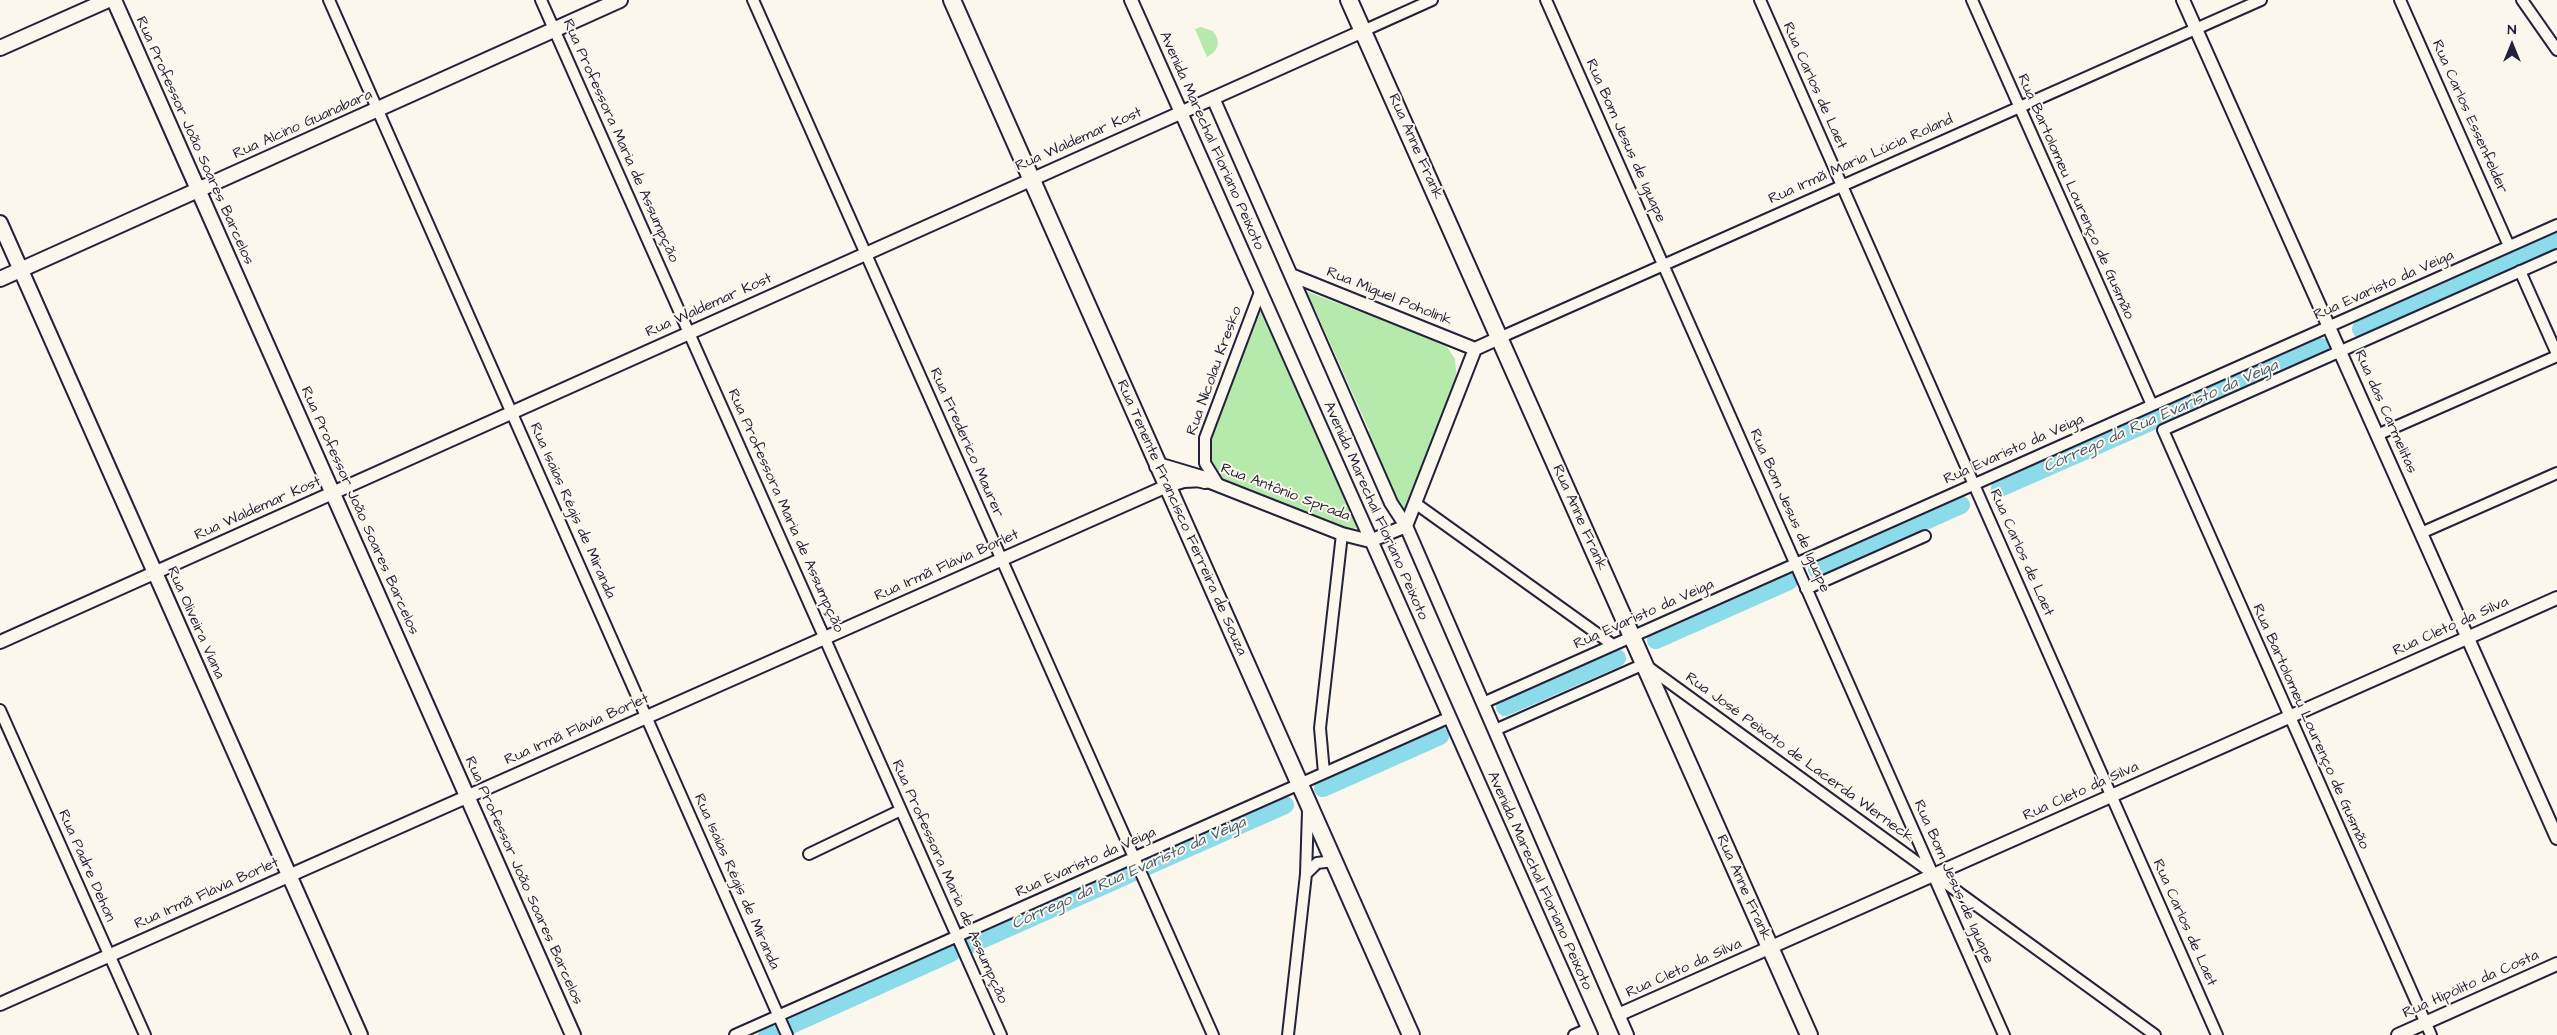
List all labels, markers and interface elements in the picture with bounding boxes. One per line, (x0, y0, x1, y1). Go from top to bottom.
street label: Rua Professor João Soares Barcelos (131, 14, 257, 268)
street label: Rua Professora Maria de Assumpção (558, 16, 682, 266)
street label: Rua Carlos de Laet (1778, 20, 1850, 152)
north arrow (2487, 20, 2537, 70)
text: N (2508, 20, 2516, 40)
street label: Avenida Marechal Floriano Peixoto (1155, 29, 1267, 253)
street label: Rua Carlos Essenfelder (2427, 38, 2511, 196)
street label: Rua Bom Jesus de Iguape (1581, 56, 1669, 226)
street label: Rua Bartolomeu Lourenço de Gusmão (2013, 72, 2137, 322)
street label: Rua Alcino Guanabara (231, 86, 375, 164)
street label: Rua Anne Frank (1384, 91, 1446, 203)
street label: Rua Waldemar Kost (1013, 104, 1145, 176)
street label: Rua Irmã Maria Lúcia Roland (1766, 111, 1956, 209)
street label: Rua Evaristo da Veiga (2311, 247, 2457, 325)
street label: Rua Miguel Poholink (1324, 264, 1454, 330)
street label: Rua Waldemar Kost (643, 270, 775, 342)
street label: Rua Nicolau Kresko (1183, 304, 1247, 438)
street label: Rua das Carmelitas (2350, 348, 2420, 476)
water label: Córrego da Rua Evaristo da Veiga (2041, 356, 2281, 478)
street label: Rua Frederico Maurer (925, 366, 1007, 520)
street label: Rua Tenente Francisco Ferreira de Souza (1112, 377, 1250, 659)
street label: Rua Professor João Soares Barcelos (296, 384, 422, 638)
street label: Rua Professora Maria de Assumpção (723, 386, 847, 636)
street label: Avenida Marechal Floriano Peixoto (1319, 399, 1431, 623)
street label: Rua Evaristo da Veiga (1941, 411, 2087, 489)
street label: Rua Isaías Régis de Miranda (525, 420, 619, 602)
street label: Rua Bom Jesus de Iguape (1745, 426, 1833, 596)
street label: Rua Antônio Sprada (1218, 460, 1352, 526)
street label: Rua Anne Frank (1548, 462, 1610, 574)
street label: Rua Waldemar Kost (192, 473, 324, 545)
street label: Rua Carlos de Laet (1985, 487, 2057, 619)
street label: Rua Irmã Flávia Borlet (872, 526, 1022, 606)
street label: Rua Oliveira Viana (162, 564, 228, 682)
street label: Rua Evaristo da Veiga (1571, 576, 1717, 654)
street label: Rua Cleto da Silva (2390, 593, 2512, 661)
street label: Rua Bartolomeu Lourenço de Gusmão (2248, 602, 2372, 852)
street label: Rua José Peixoto de Lacerda Werneck (1681, 669, 1917, 847)
street label: Rua Irmã Flávia Borlet (502, 690, 652, 770)
street label: Rua Professor João Soares Barcelos (460, 754, 586, 1008)
street label: Rua Professora Maria de Assumpção (887, 757, 1011, 1007)
street label: Rua Cleto da Silva (2020, 758, 2142, 826)
street label: Avenida Marechal Floriano Peixoto (1483, 769, 1595, 993)
street label: Rua Isaías Régis de Miranda (689, 791, 783, 973)
street label: Rua Bom Jesus de Iguape (1909, 797, 1997, 967)
street label: Rua Padre Dehon (53, 807, 119, 925)
water label: Córrego da Rua Evaristo da Veiga (1009, 813, 1249, 935)
street label: Rua Evaristo da Veiga (1013, 824, 1159, 902)
street label: Rua Anne Frank (1712, 832, 1774, 944)
street label: Rua Irmã Flávia Borlet (132, 854, 282, 934)
street label: Rua Carlos de Laet (2148, 857, 2220, 989)
street label: Rua Cleto da Silva (1623, 935, 1745, 1003)
street label: Rua Hipólito da Costa (2400, 947, 2542, 1023)

